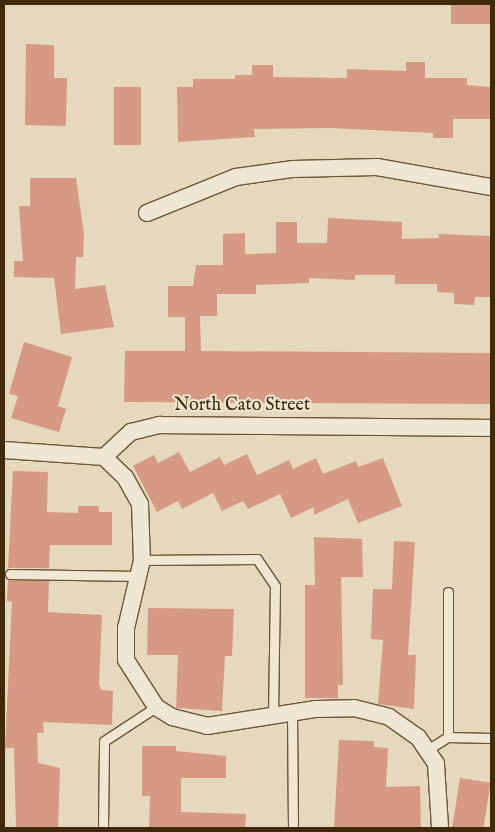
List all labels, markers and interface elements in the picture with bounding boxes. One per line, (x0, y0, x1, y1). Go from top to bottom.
street label: North Cato Street (174, 395, 310, 417)

